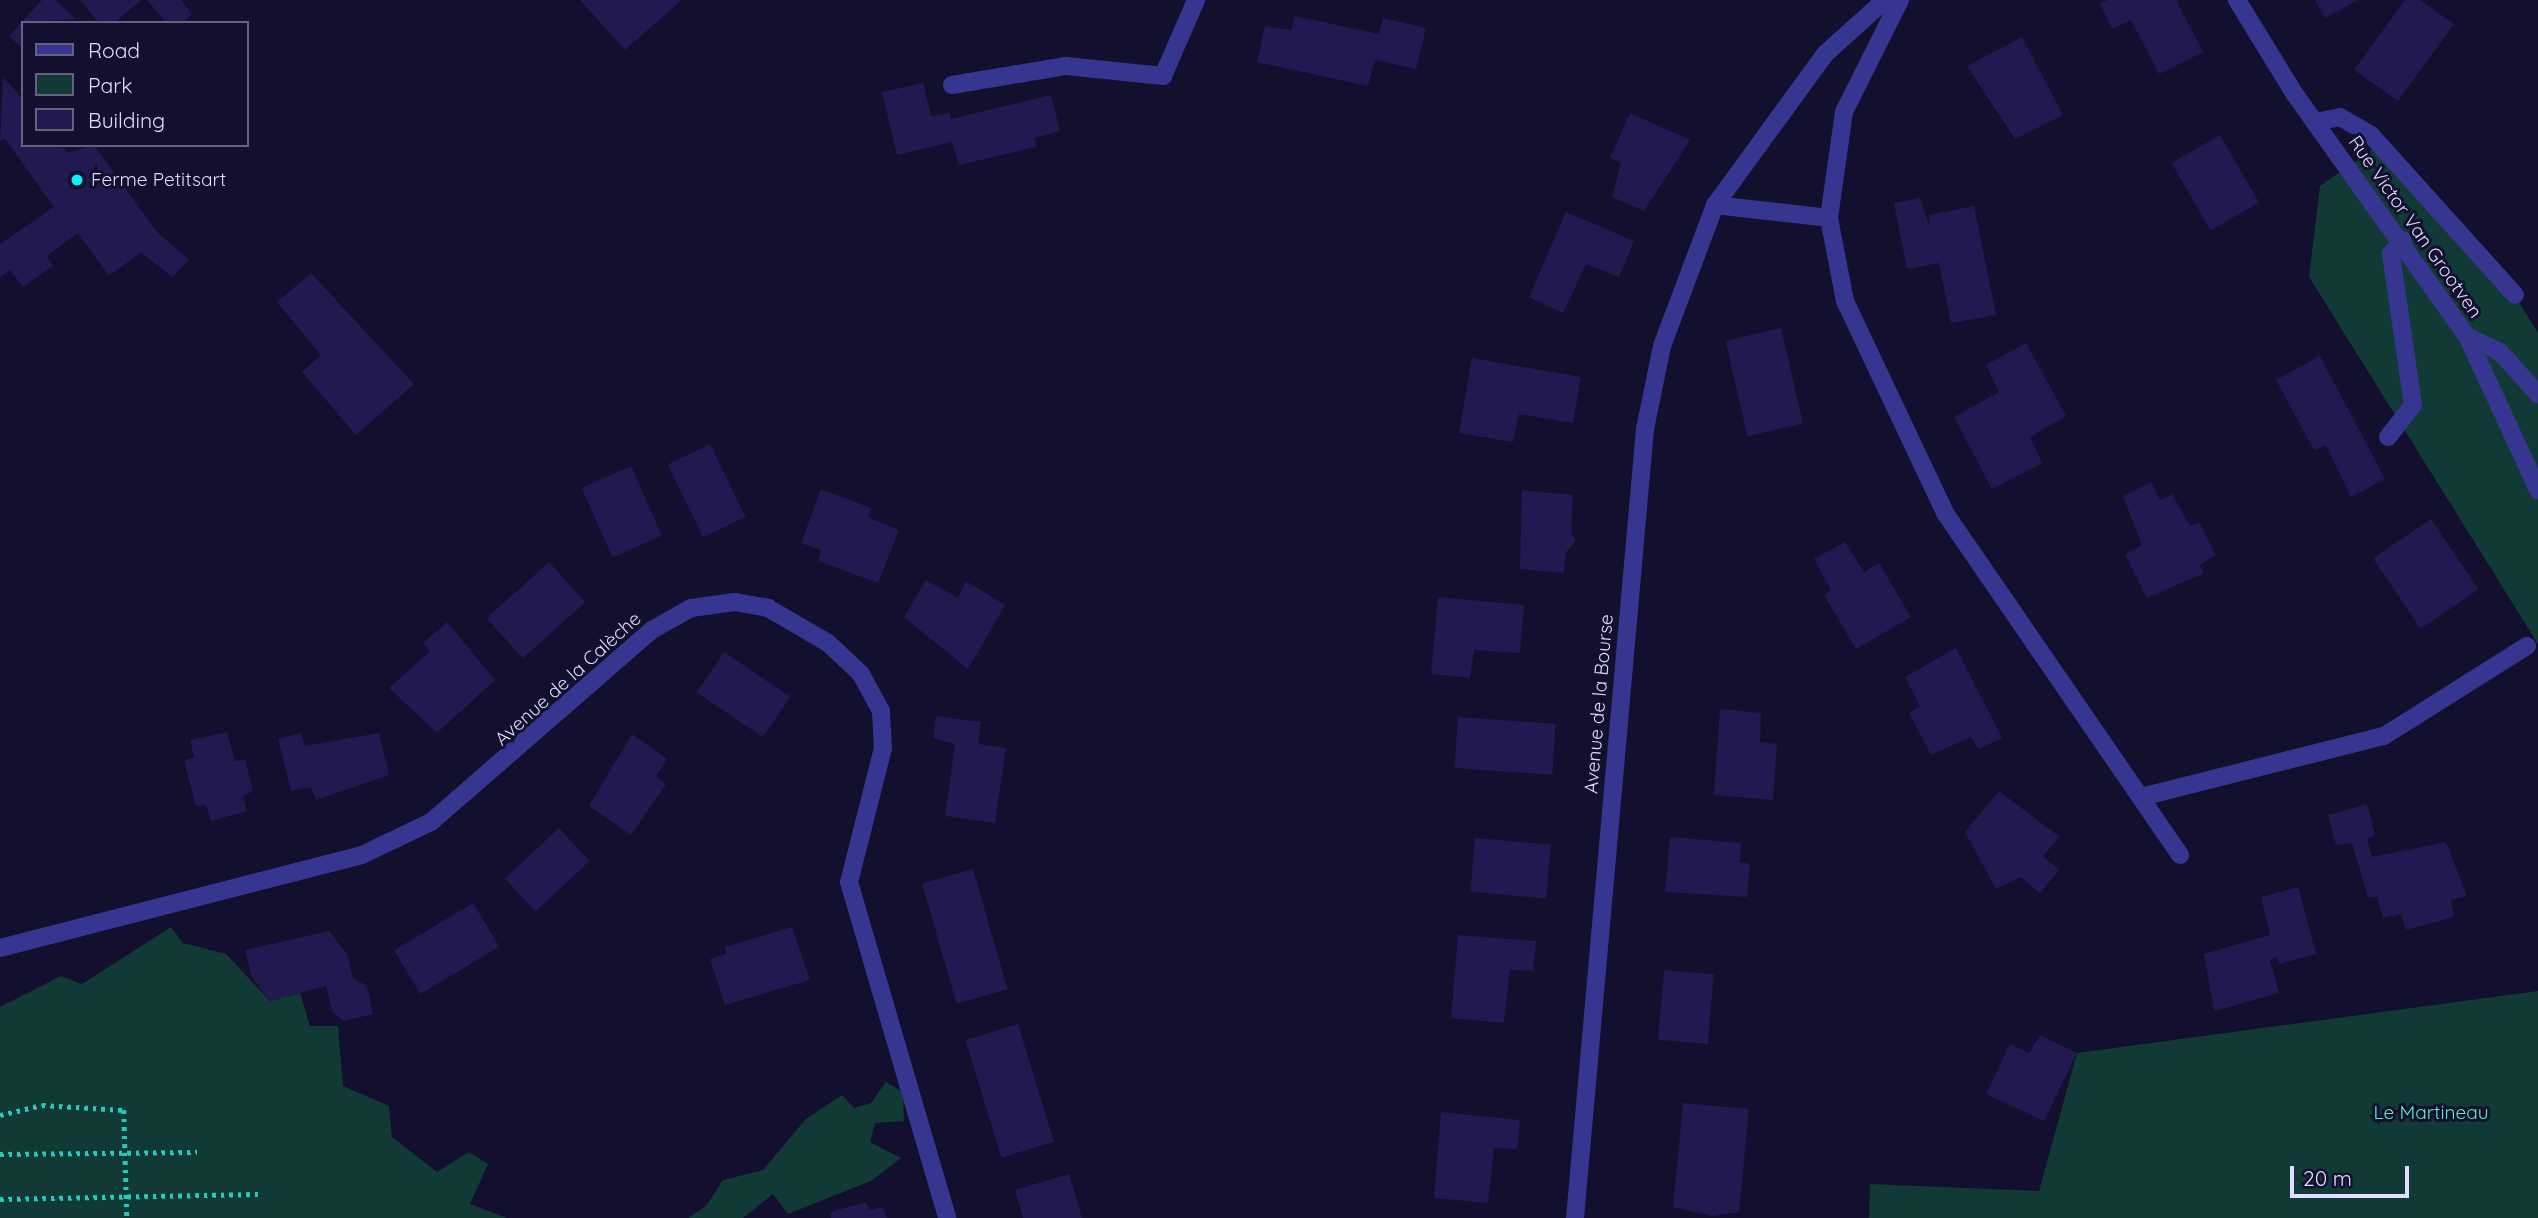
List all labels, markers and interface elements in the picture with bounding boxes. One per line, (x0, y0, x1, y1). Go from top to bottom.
legend (21, 21, 248, 147)
text: Road (88, 37, 140, 63)
text: Park (88, 72, 132, 98)
text: Building (88, 107, 165, 133)
street label: Rue Victor Van Grootven (2343, 131, 2487, 323)
place label: Ferme Petitsart (91, 169, 226, 191)
marker: Ferme Petitsart (69, 172, 85, 188)
street label: Avenue de la Calèche (490, 607, 646, 751)
street label: Avenue de la Bourse (1580, 613, 1618, 795)
park label: Le Martineau (2373, 1102, 2489, 1124)
scale bar (2293, 1152, 2412, 1196)
text: 20 m (2303, 1165, 2352, 1191)

